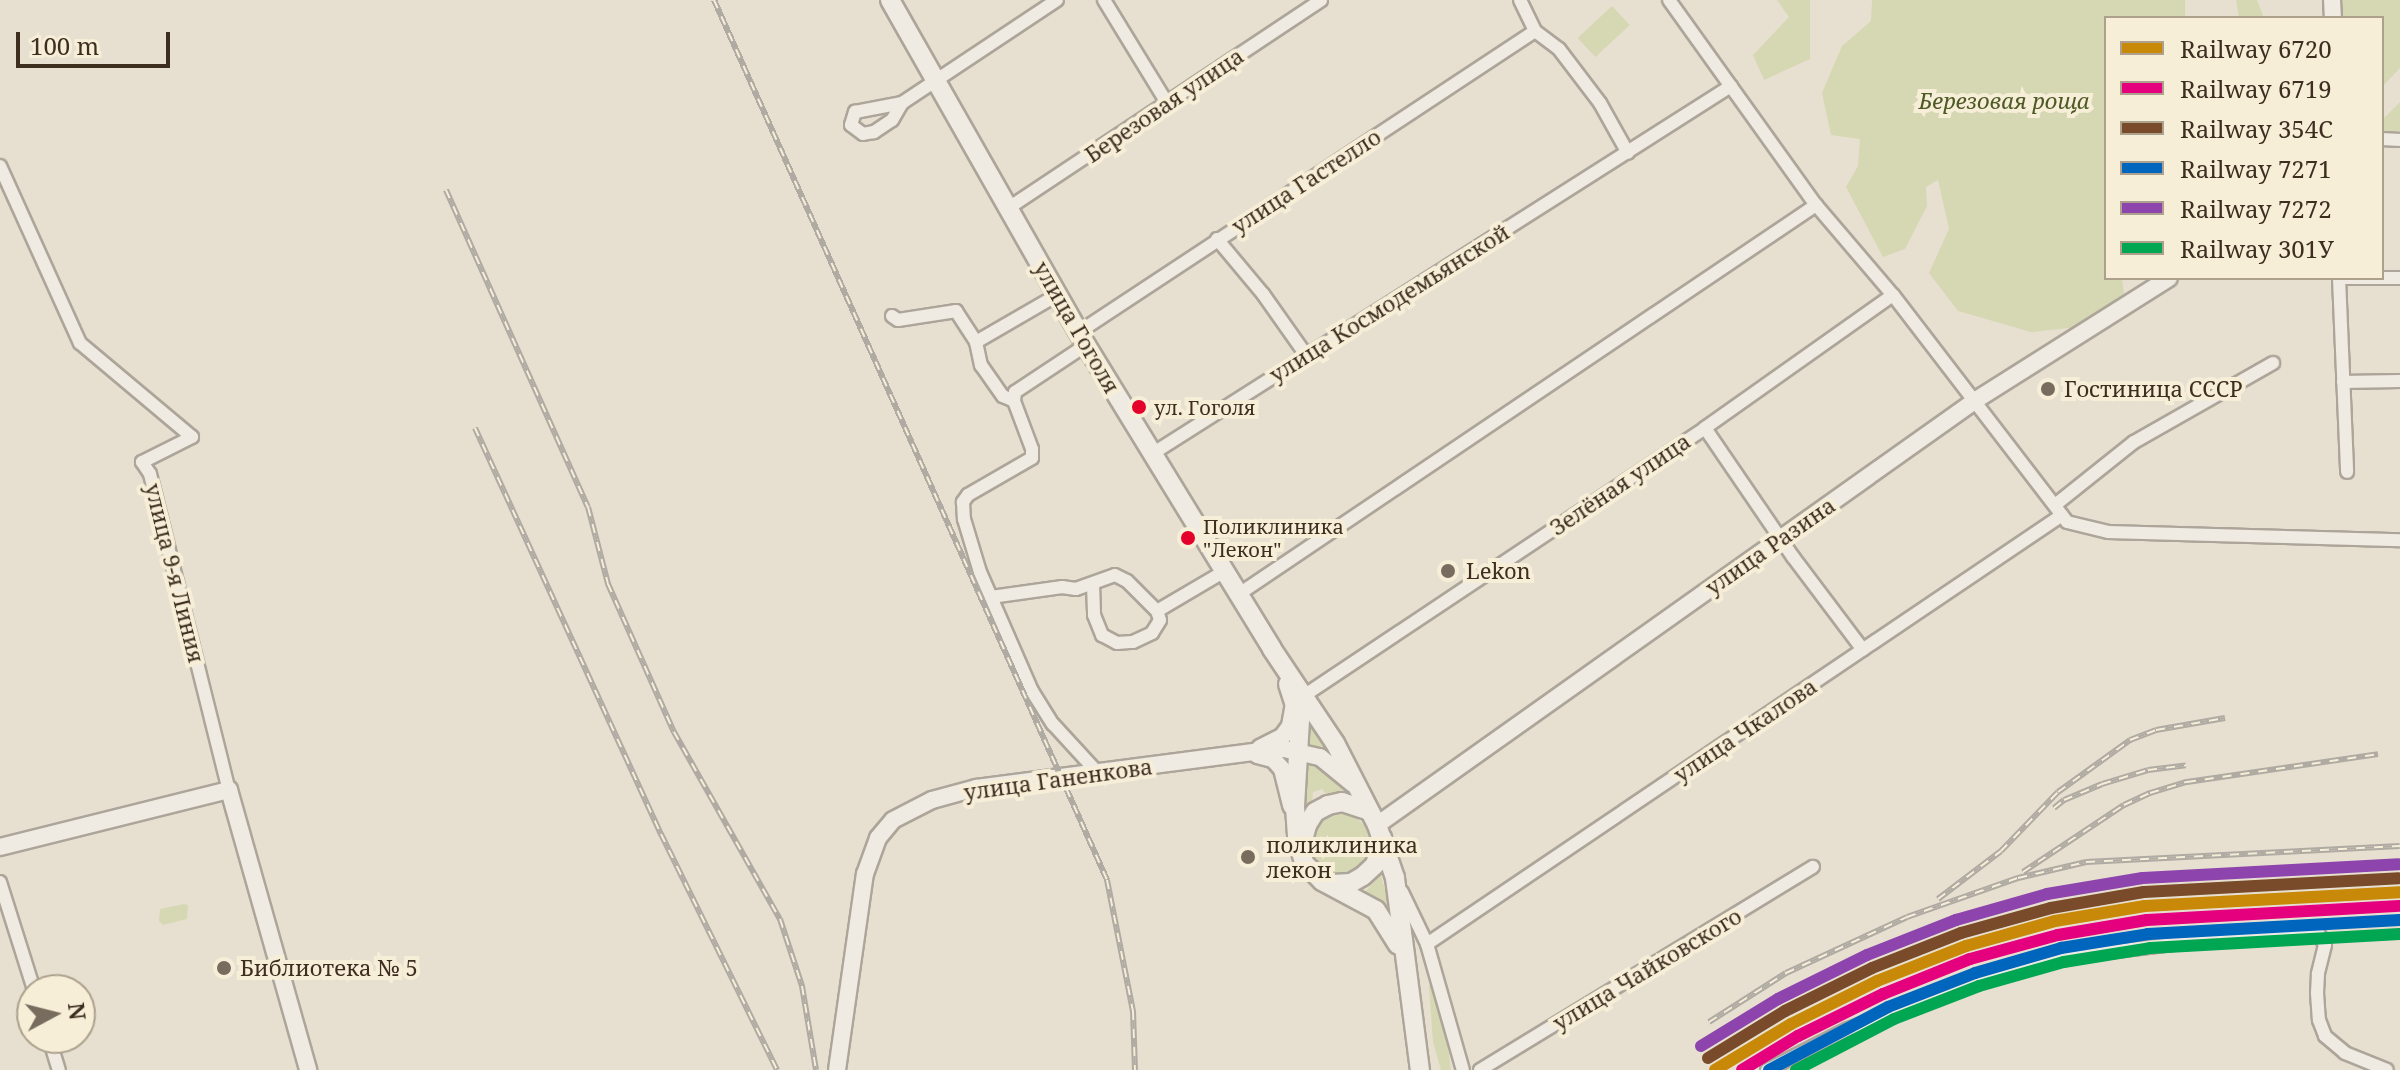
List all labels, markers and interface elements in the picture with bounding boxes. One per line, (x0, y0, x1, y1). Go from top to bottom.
scale bar (20, 16, 174, 66)
legend (2104, 16, 2384, 280)
text: 100 m (30, 29, 99, 62)
text: Railway 6720 (2180, 32, 2332, 65)
street label: Березовая улица (1080, 42, 1248, 168)
text: Railway 6719 (2180, 72, 2332, 105)
park label: Березовая роща (1918, 88, 2090, 114)
text: Railway 354С (2180, 112, 2333, 145)
street label: улица Гастелло (1226, 123, 1386, 239)
text: Railway 7271 (2180, 152, 2332, 185)
text: Railway 7272 (2180, 192, 2332, 225)
street label: улица Космодемьянской (1264, 218, 1514, 388)
text: Railway 301У (2180, 232, 2334, 265)
street label: улица Гоголя (1029, 256, 1125, 398)
place label: Гостиница СССР (2064, 376, 2243, 402)
marker: Гостиница СССР (2039, 380, 2057, 398)
place label: ул. Гоголя (1154, 395, 1255, 419)
marker: ул. Гоголя (1131, 399, 1147, 415)
street label: Зелёная улица (1545, 427, 1695, 541)
street label: улица 9-я Линия (140, 480, 210, 666)
street label: улица Разина (1700, 492, 1840, 600)
place label: Поликлиника "Лекон" (1203, 514, 1344, 561)
marker: Поликлиника "Лекон" (1180, 530, 1196, 546)
place label: Lekon (1466, 558, 1531, 584)
marker: Lekon (1437, 560, 1459, 582)
street label: улица Чкалова (1668, 672, 1822, 788)
street label: улица Ганенкова (962, 753, 1154, 805)
place label: поликлиника лекон (1266, 831, 1418, 882)
marker: поликлиника лекон (1237, 846, 1259, 868)
street label: улица Чайковского (1548, 902, 1746, 1036)
place label: Библиотека № 5 (240, 955, 418, 981)
marker: Библиотека № 5 (215, 959, 233, 977)
north arrow (16, 974, 96, 1054)
text: N (62, 1001, 94, 1022)

